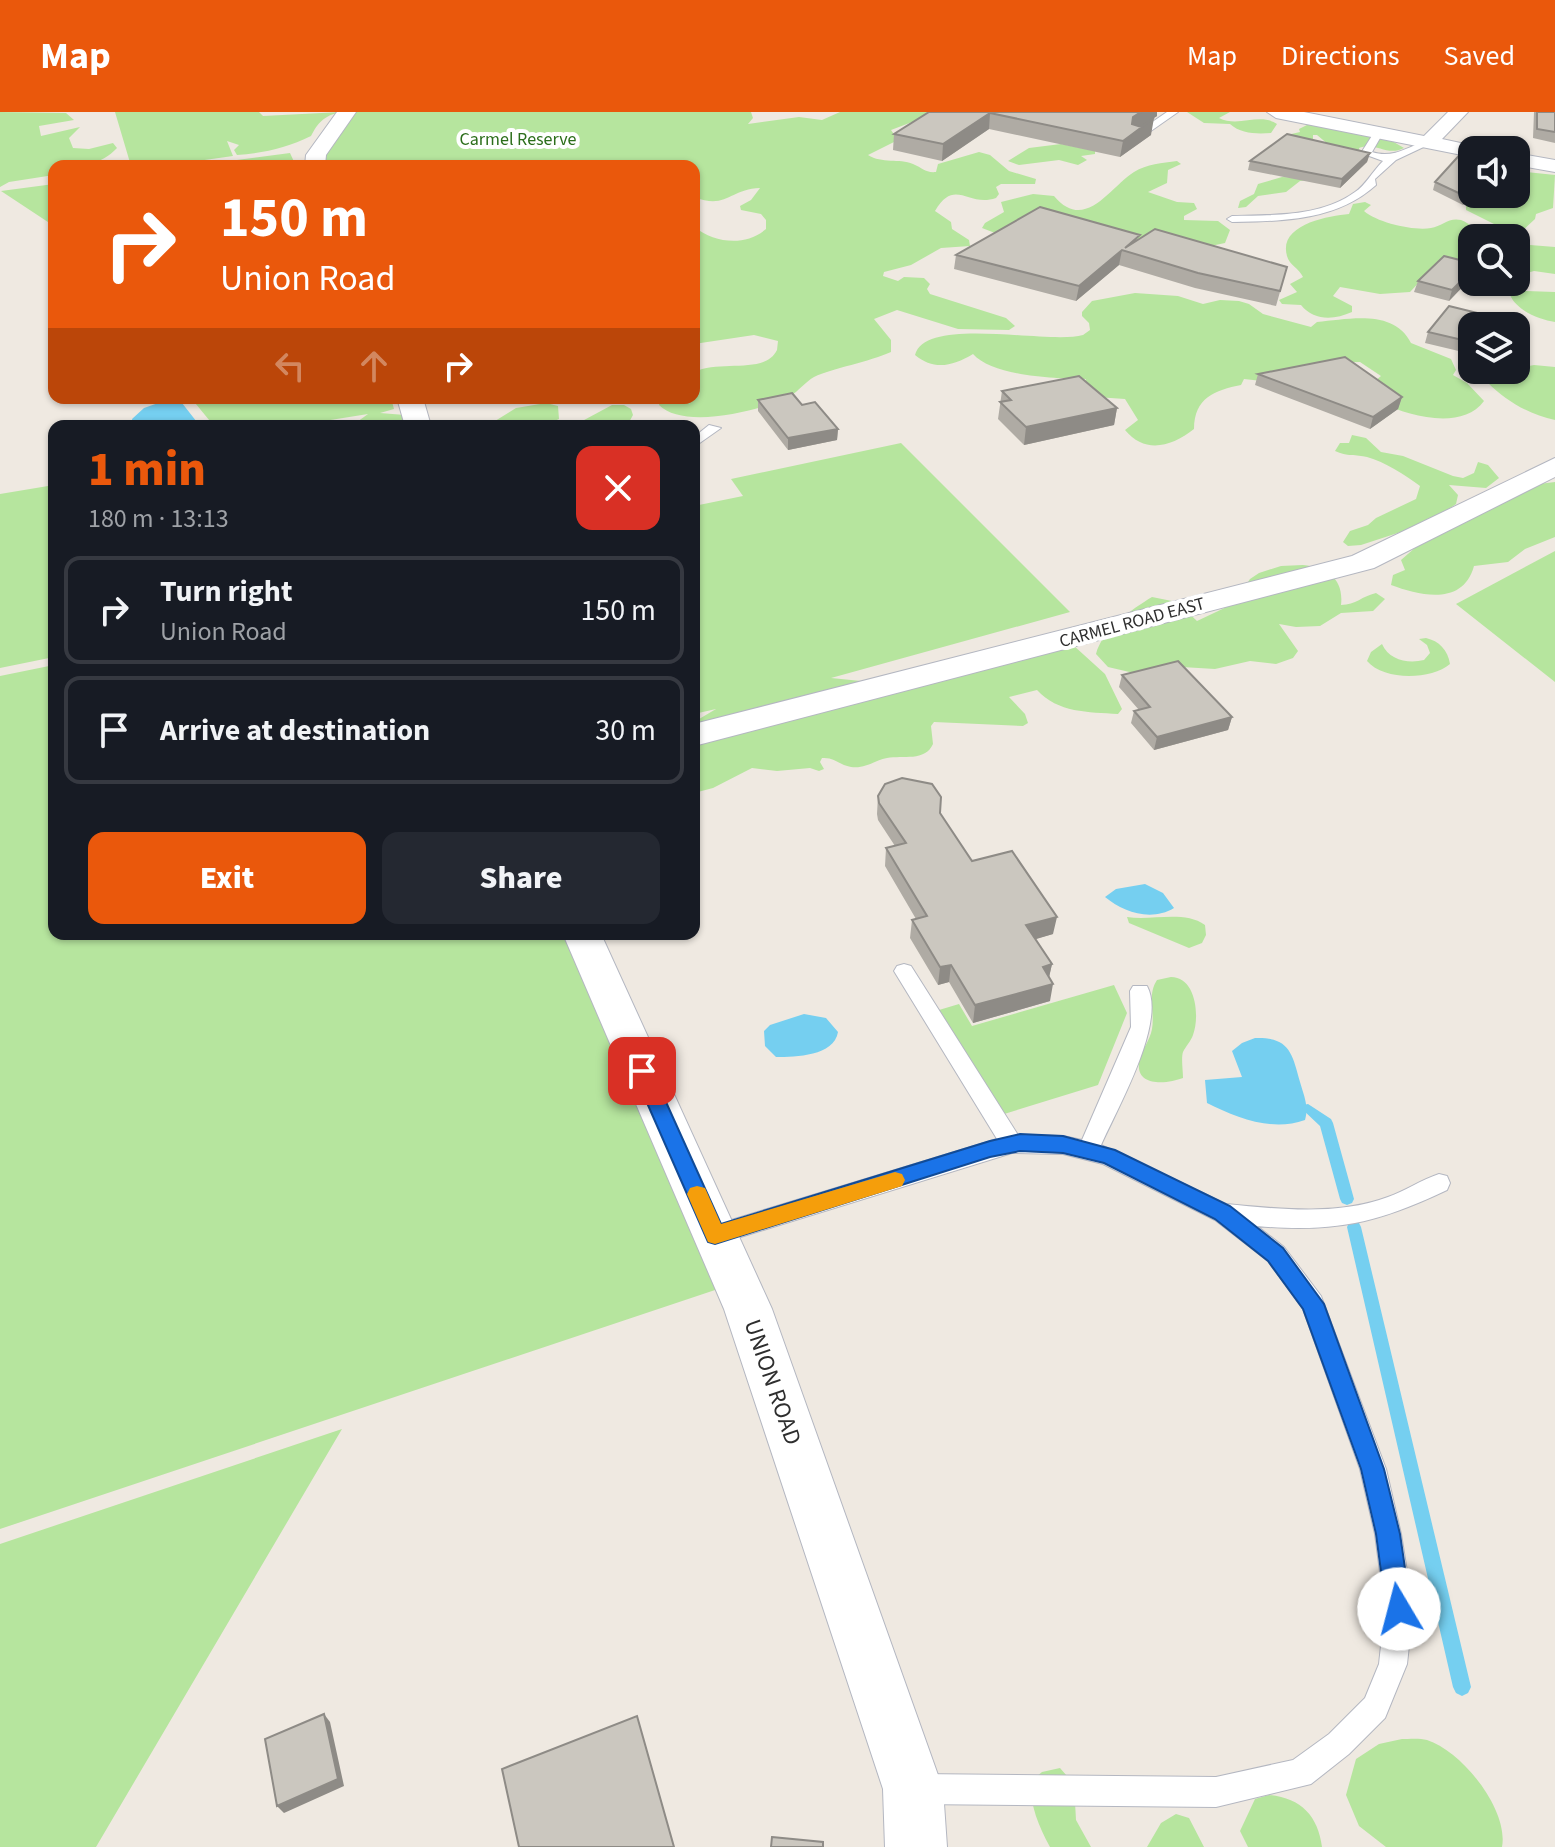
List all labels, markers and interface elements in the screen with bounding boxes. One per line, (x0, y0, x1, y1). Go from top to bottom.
text: Map (40, 29, 111, 83)
text: Map (1187, 36, 1237, 76)
text: Directions (1281, 36, 1400, 76)
text: Saved (1444, 36, 1515, 76)
park label: Carmel Reserve (459, 127, 577, 152)
map controls (1458, 136, 1530, 384)
button: sound (1458, 136, 1530, 208)
text: 150 m (220, 179, 368, 258)
icon: right (88, 192, 192, 296)
button: search (1458, 224, 1530, 296)
text: Union Road (220, 253, 395, 304)
button: layers (1458, 312, 1530, 384)
icon: left (268, 344, 312, 388)
icon: ahead (352, 344, 396, 388)
icon: right (436, 344, 480, 388)
text: 1 min (88, 436, 206, 504)
button: close (576, 446, 660, 530)
text: 180 m · 13:13 (88, 500, 229, 537)
text: Turn right (160, 570, 292, 613)
icon: right (92, 588, 136, 632)
text: 150 m (580, 589, 656, 632)
street label: CARMEL ROAD EAST (1057, 591, 1208, 654)
text: Union Road (160, 613, 287, 650)
icon: arrive (92, 708, 136, 752)
text: Arrive at destination (160, 709, 430, 752)
text: 30 m (595, 709, 656, 752)
button: Exit (88, 832, 366, 924)
button: Share (382, 832, 660, 924)
pin (608, 1037, 676, 1105)
icon: arrive (620, 1049, 664, 1093)
street label: UNION ROAD (735, 1315, 810, 1450)
position arrow (1357, 1567, 1441, 1651)

